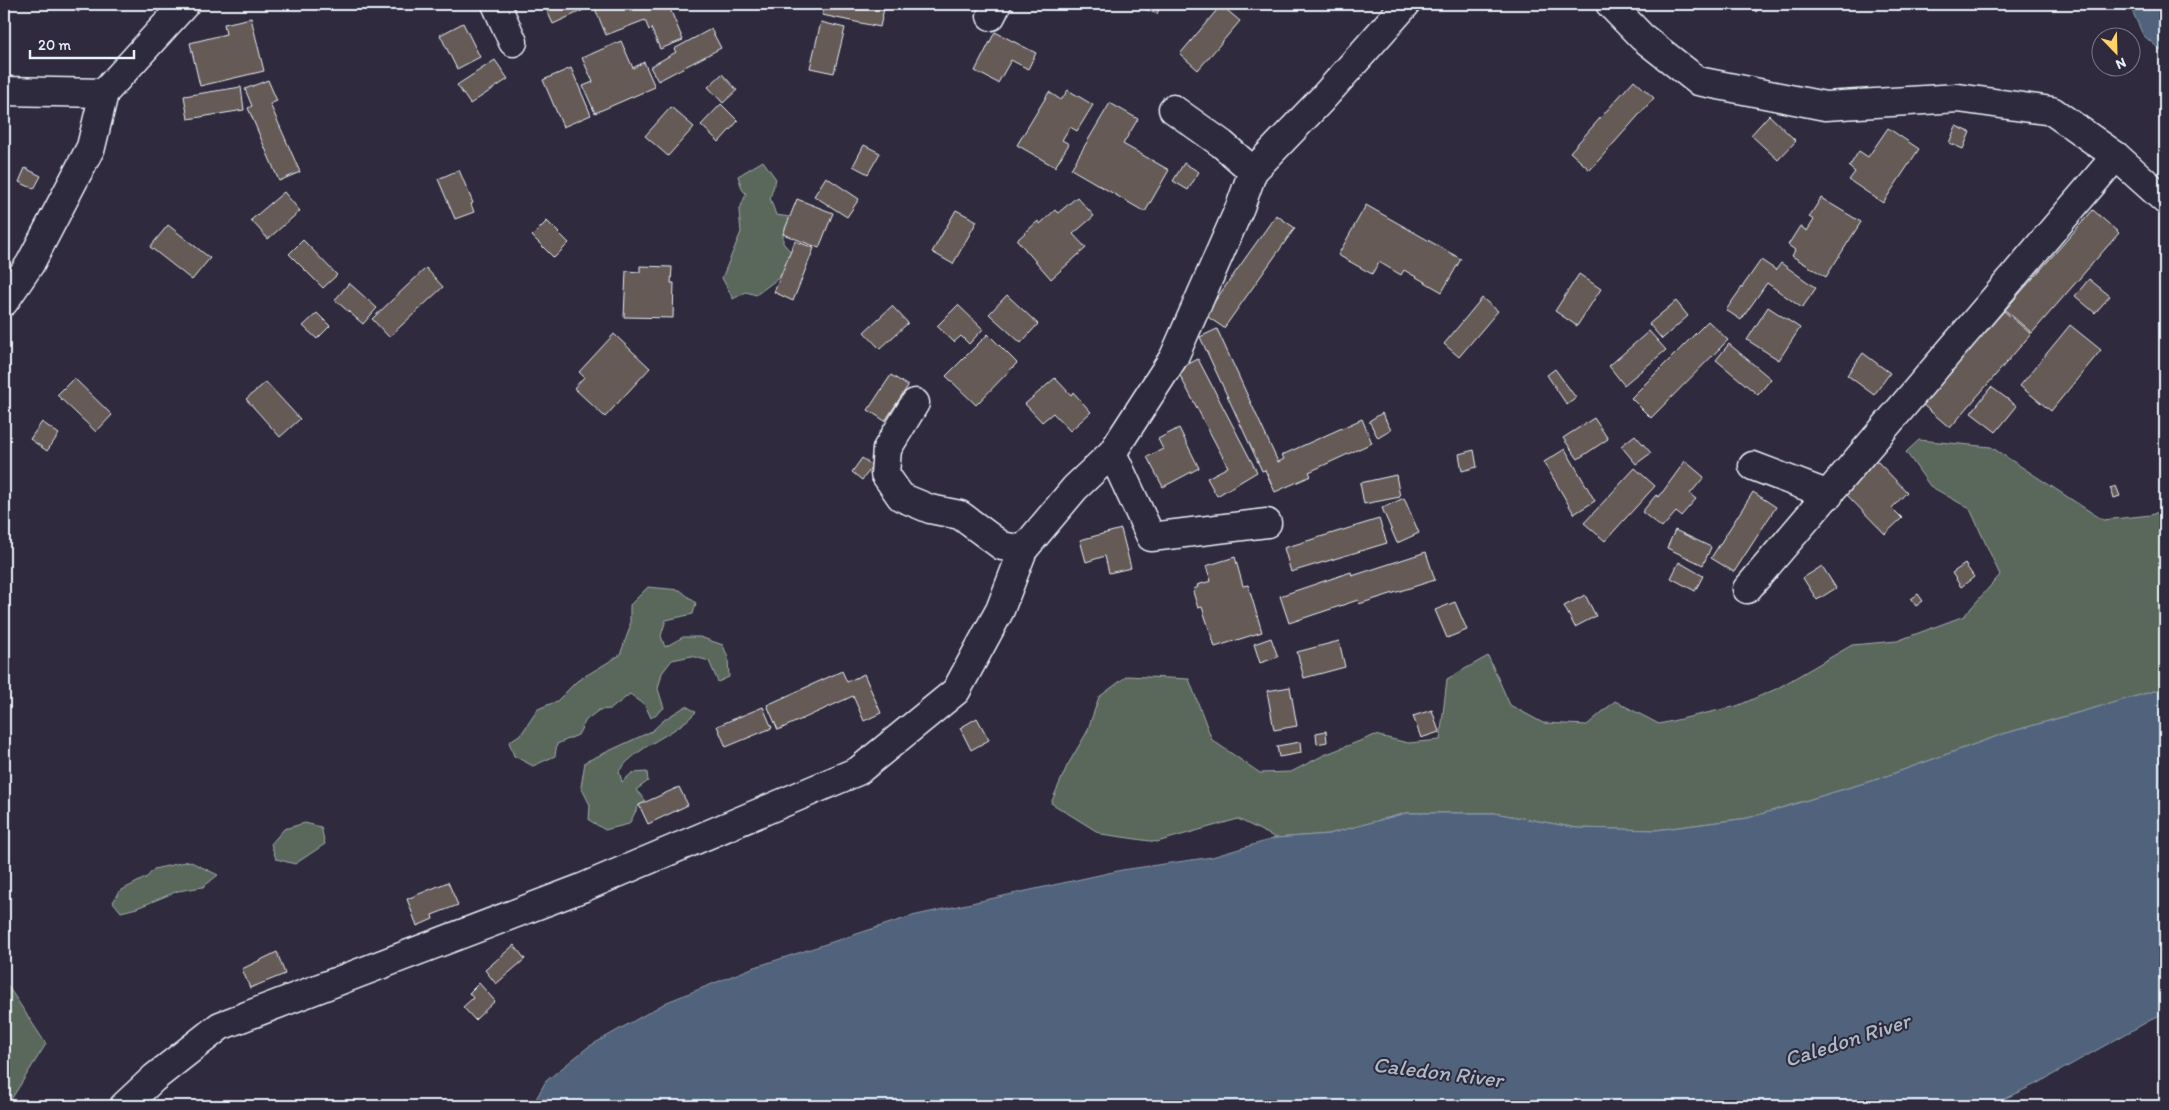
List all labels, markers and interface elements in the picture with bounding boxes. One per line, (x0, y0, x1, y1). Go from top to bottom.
scale bar (30, 28, 134, 60)
north arrow (2092, 28, 2142, 78)
text: 20 m (38, 36, 72, 54)
text: N (2113, 54, 2129, 73)
water label: Caledon River (1781, 1006, 1916, 1073)
water label: Caledon River (1372, 1051, 1507, 1094)

